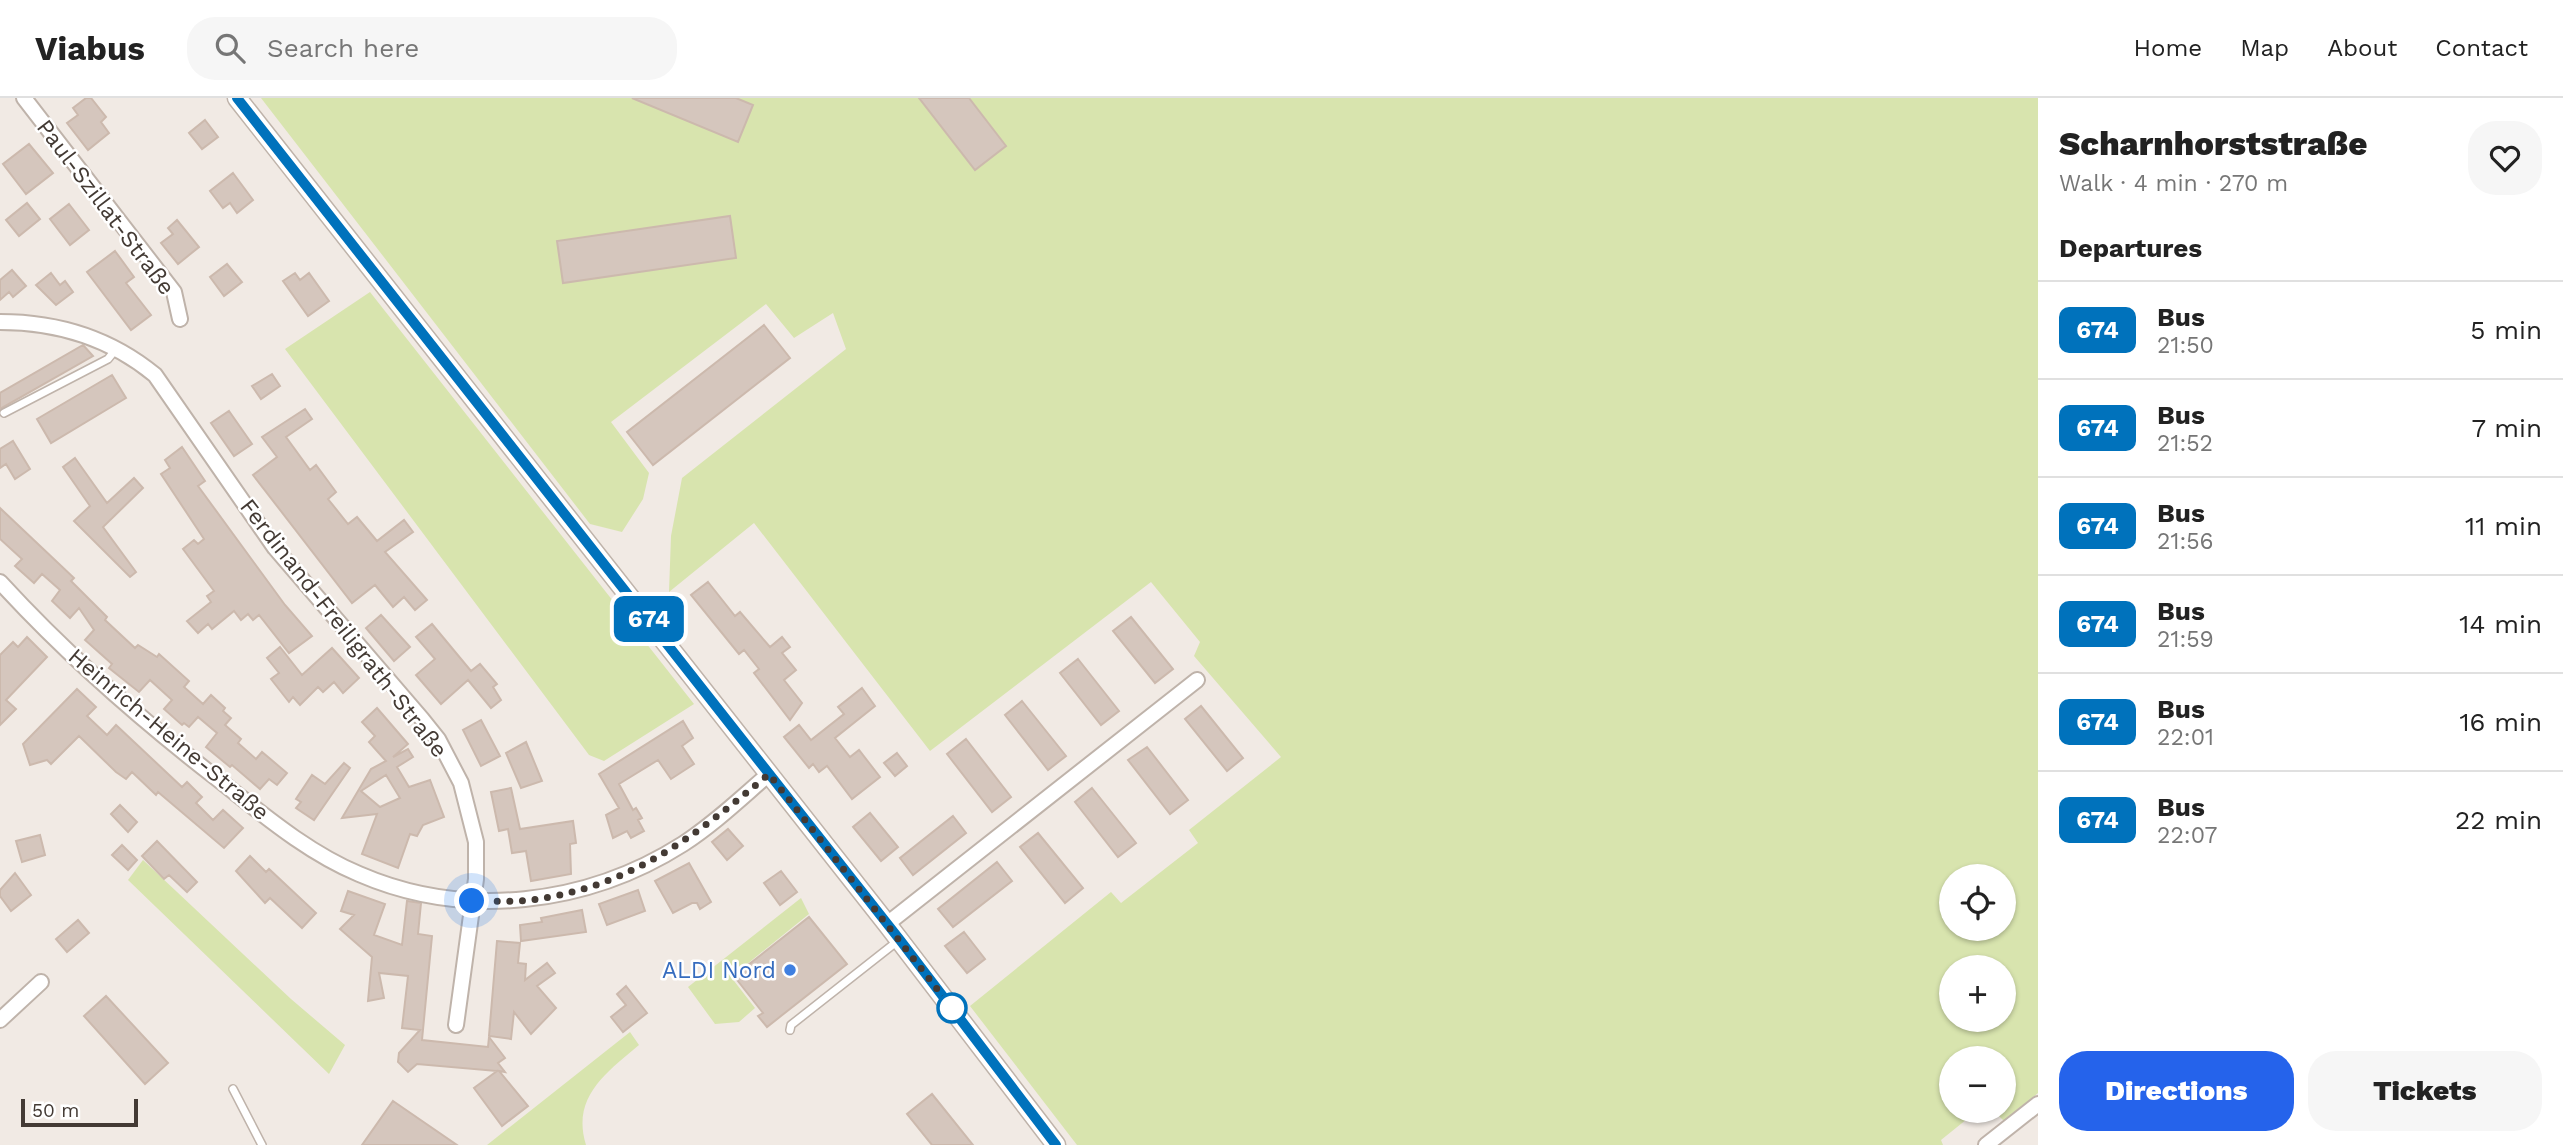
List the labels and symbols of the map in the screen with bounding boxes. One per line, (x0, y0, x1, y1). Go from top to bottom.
street label: Paul-Szillat-Straße (31, 114, 180, 300)
street label: Ferdinand-Freiligrath-Straße (234, 494, 453, 763)
line badge: 674 (609, 596, 689, 642)
street label: Heinrich-Heine-Straße (63, 643, 274, 826)
your location (454, 883, 489, 918)
place label: ALDI Nord (662, 957, 776, 984)
marker: ALDI Nord (782, 962, 798, 978)
unlabelled marker (937, 993, 967, 1023)
scale bar (21, 1096, 138, 1128)

